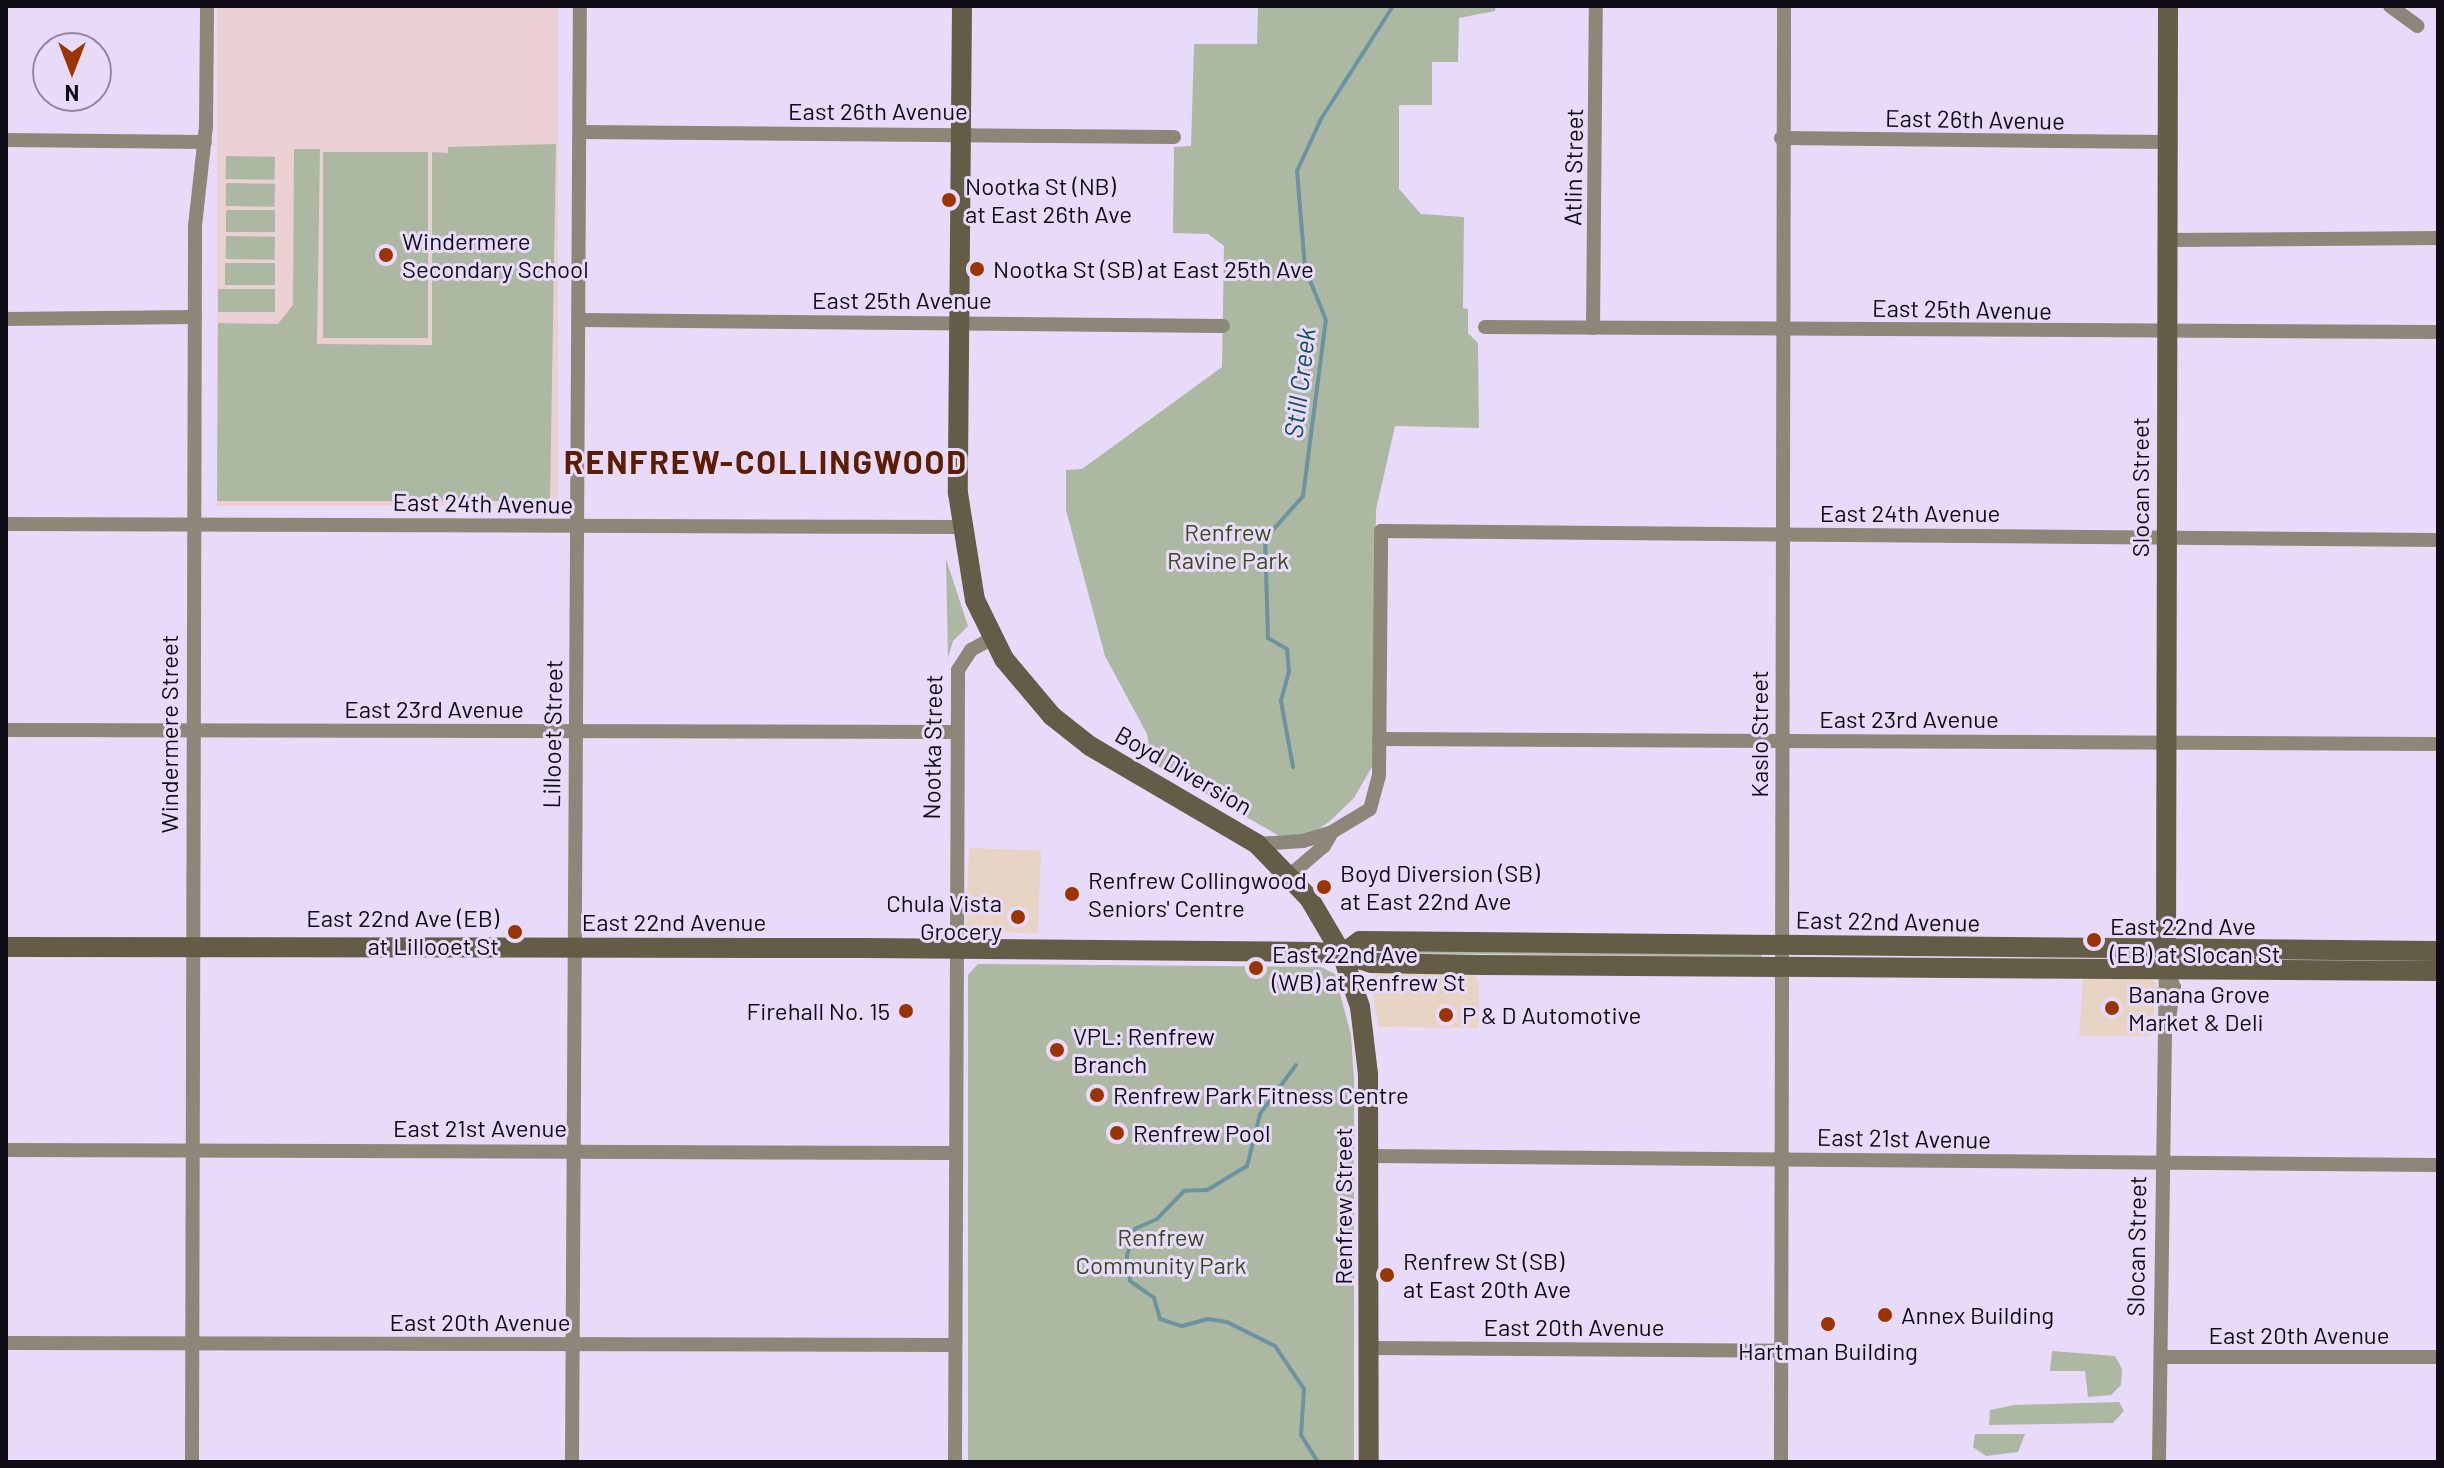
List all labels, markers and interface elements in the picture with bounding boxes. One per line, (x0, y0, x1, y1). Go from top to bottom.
north arrow (32, 32, 112, 112)
text: N (65, 81, 79, 107)
street label: East 26th Avenue (788, 97, 968, 125)
street label: East 26th Avenue (1885, 103, 2065, 135)
street label: Atlin Street (1558, 108, 1588, 226)
place label: Nootka St (NB) at East 26th Ave (965, 172, 1132, 228)
marker: Nootka St (NB) at East 26th Ave (940, 191, 958, 209)
place label: Windermere Secondary School (402, 227, 589, 283)
marker: Windermere Secondary School (377, 246, 395, 264)
place label: Nootka St (SB) at East 25th Ave (993, 255, 1314, 283)
marker: Nootka St (SB) at East 25th Ave (968, 260, 986, 278)
street label: East 25th Avenue (812, 286, 992, 314)
street label: East 25th Avenue (1872, 293, 2052, 325)
water label: Still Creek (1277, 326, 1321, 440)
street label: Slocan Street (2126, 417, 2154, 557)
district label: RENFREW-COLLINGWOOD (564, 442, 968, 480)
street label: East 24th Avenue (392, 487, 574, 519)
street label: East 24th Avenue (1820, 499, 2000, 527)
park label: Renfrew Ravine Park (1167, 518, 1289, 574)
street label: Windermere Street (155, 635, 183, 833)
street label: Lillooet Street (536, 659, 568, 809)
street label: Kaslo Street (1745, 670, 1773, 798)
street label: Nootka Street (916, 674, 948, 820)
street label: East 23rd Avenue (344, 695, 524, 723)
street label: East 23rd Avenue (1819, 705, 1999, 733)
street label: Boyd Diversion (1110, 719, 1258, 821)
place label: Boyd Diversion (SB) at East 22nd Ave (1340, 859, 1540, 915)
place label: Renfrew Collingwood Seniors' Centre (1088, 866, 1307, 922)
marker: Boyd Diversion (SB) at East 22nd Ave (1315, 878, 1333, 896)
marker: Renfrew Collingwood Seniors' Centre (1063, 885, 1081, 903)
place label: Chula Vista Grocery (886, 889, 1002, 945)
place label: East 22nd Ave (EB) at Lillooet St (306, 904, 499, 960)
street label: East 22nd Avenue (1796, 905, 1980, 937)
street label: East 22nd Avenue (582, 908, 766, 936)
marker: Chula Vista Grocery (1009, 908, 1027, 926)
place label: East 22nd Ave (EB) at Slocan St (2110, 912, 2280, 968)
marker: East 22nd Ave (EB) at Lillooet St (506, 923, 524, 941)
marker: East 22nd Ave (EB) at Slocan St (2085, 931, 2103, 949)
place label: East 22nd Ave (WB) at Renfrew St (1272, 940, 1466, 996)
marker: East 22nd Ave (WB) at Renfrew St (1247, 959, 1265, 977)
place label: Banana Grove Market & Deli (2128, 980, 2270, 1036)
place label: Firehall No. 15 (747, 997, 890, 1025)
marker: Banana Grove Market & Deli (2103, 999, 2121, 1017)
place label: P & D Automotive (1462, 1001, 1641, 1029)
marker: Firehall No. 15 (897, 1002, 915, 1020)
marker: P & D Automotive (1437, 1006, 1455, 1024)
place label: VPL: Renfrew Branch (1073, 1022, 1215, 1078)
marker: VPL: Renfrew Branch (1048, 1041, 1066, 1059)
place label: Renfrew Park Fitness Centre (1113, 1081, 1409, 1109)
marker: Renfrew Park Fitness Centre (1088, 1086, 1106, 1104)
street label: East 21st Avenue (393, 1114, 567, 1142)
place label: Renfrew Pool (1133, 1119, 1271, 1147)
street label: East 21st Avenue (1817, 1122, 1991, 1154)
marker: Renfrew Pool (1108, 1124, 1126, 1142)
street label: Renfrew Street (1329, 1127, 1357, 1285)
street label: Slocan Street (2120, 1175, 2152, 1317)
park label: Renfrew Community Park (1076, 1223, 1246, 1279)
place label: Renfrew St (SB) at East 20th Ave (1403, 1247, 1571, 1303)
marker: Renfrew St (SB) at East 20th Ave (1378, 1266, 1396, 1284)
place label: Annex Building (1901, 1301, 2054, 1329)
marker: Annex Building (1876, 1306, 1894, 1324)
street label: East 20th Avenue (389, 1308, 571, 1336)
street label: East 20th Avenue (1483, 1313, 1665, 1341)
marker: Hartman Building (1819, 1315, 1837, 1333)
street label: East 20th Avenue (2208, 1321, 2390, 1349)
place label: Hartman Building (1738, 1337, 1918, 1365)

